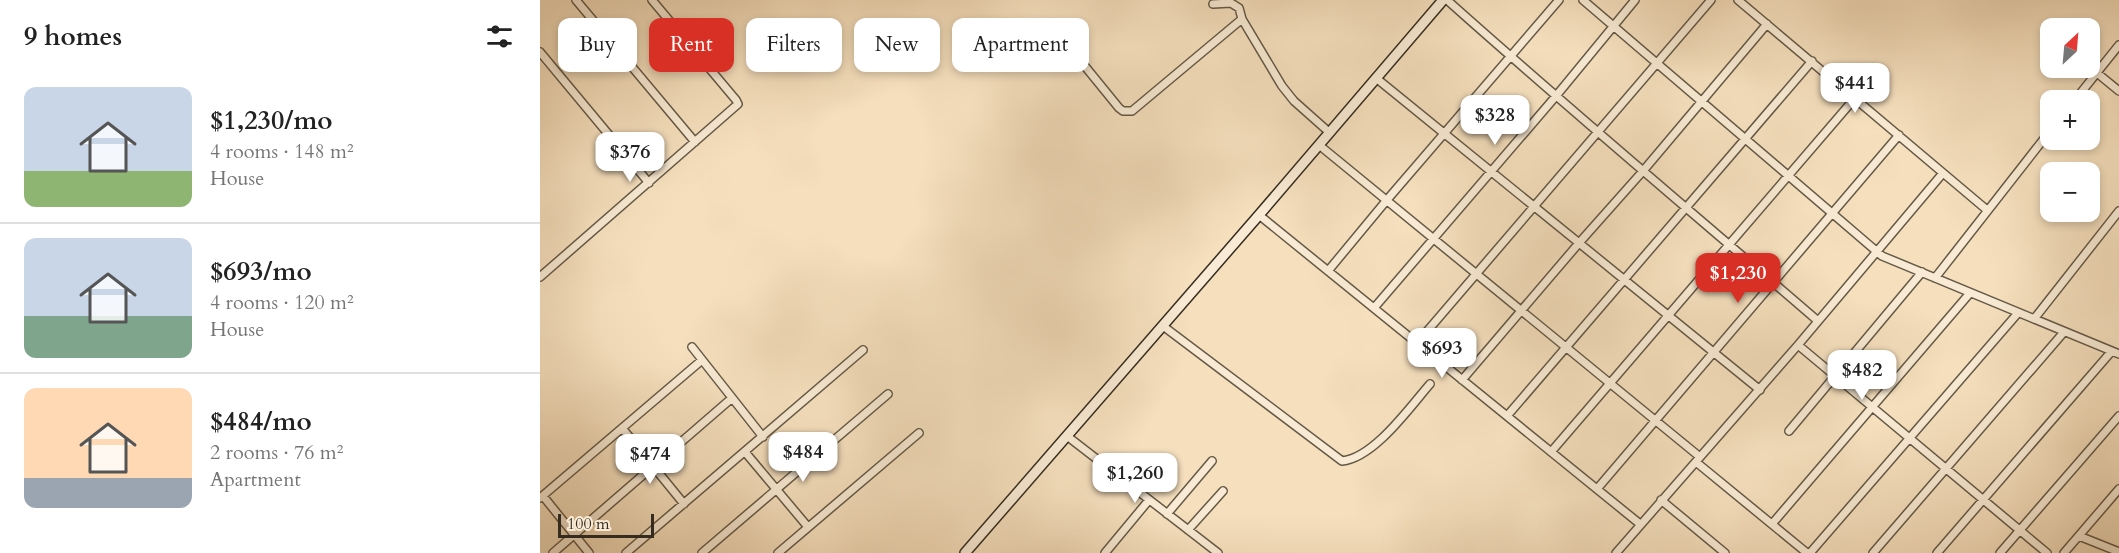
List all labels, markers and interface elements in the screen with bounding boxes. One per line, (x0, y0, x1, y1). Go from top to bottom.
chip: Buy (558, 18, 637, 72)
chip: Rent (649, 18, 734, 72)
chip: Filters (746, 18, 842, 72)
chip: New (854, 18, 940, 72)
chip: Apartment (952, 18, 1089, 72)
north arrow (2040, 18, 2100, 78)
map controls (2040, 18, 2100, 222)
text: 9 homes (24, 19, 122, 54)
icon: filters (483, 20, 516, 53)
pin: $441 (1819, 63, 1891, 114)
text: $441 (1835, 69, 1875, 96)
button: + (2040, 90, 2100, 150)
pin: $328 (1459, 95, 1531, 146)
text: $328 (1475, 101, 1515, 128)
text: $1,230/mo (210, 103, 333, 138)
icon: home (72, 111, 144, 183)
pin: $376 (594, 132, 666, 183)
text: 4 rooms · 148 m² (210, 138, 354, 165)
text: $376 (610, 138, 650, 165)
button: − (2040, 162, 2100, 222)
text: House (210, 165, 264, 192)
pin: $1,230 (1689, 253, 1787, 304)
text: $693/mo (210, 254, 312, 289)
text: $1,230 (1709, 259, 1767, 286)
icon: home (72, 262, 144, 334)
text: 4 rooms · 120 m² (210, 289, 354, 316)
text: House (210, 316, 264, 343)
pin: $693 (1406, 328, 1478, 379)
text: $693 (1422, 334, 1462, 361)
pin: $482 (1826, 350, 1898, 401)
text: $482 (1842, 356, 1882, 383)
text: $484/mo (210, 404, 312, 439)
icon: home (72, 412, 144, 484)
pin: $484 (767, 432, 839, 483)
pin: $474 (614, 434, 686, 485)
text: $484 (783, 438, 823, 465)
text: 2 rooms · 76 m² (210, 439, 343, 466)
text: $474 (630, 440, 670, 467)
pin: $1,260 (1086, 453, 1184, 504)
text: $1,260 (1106, 459, 1164, 486)
text: Apartment (210, 466, 301, 493)
scale bar (558, 511, 654, 538)
text: 100 m (567, 513, 609, 535)

